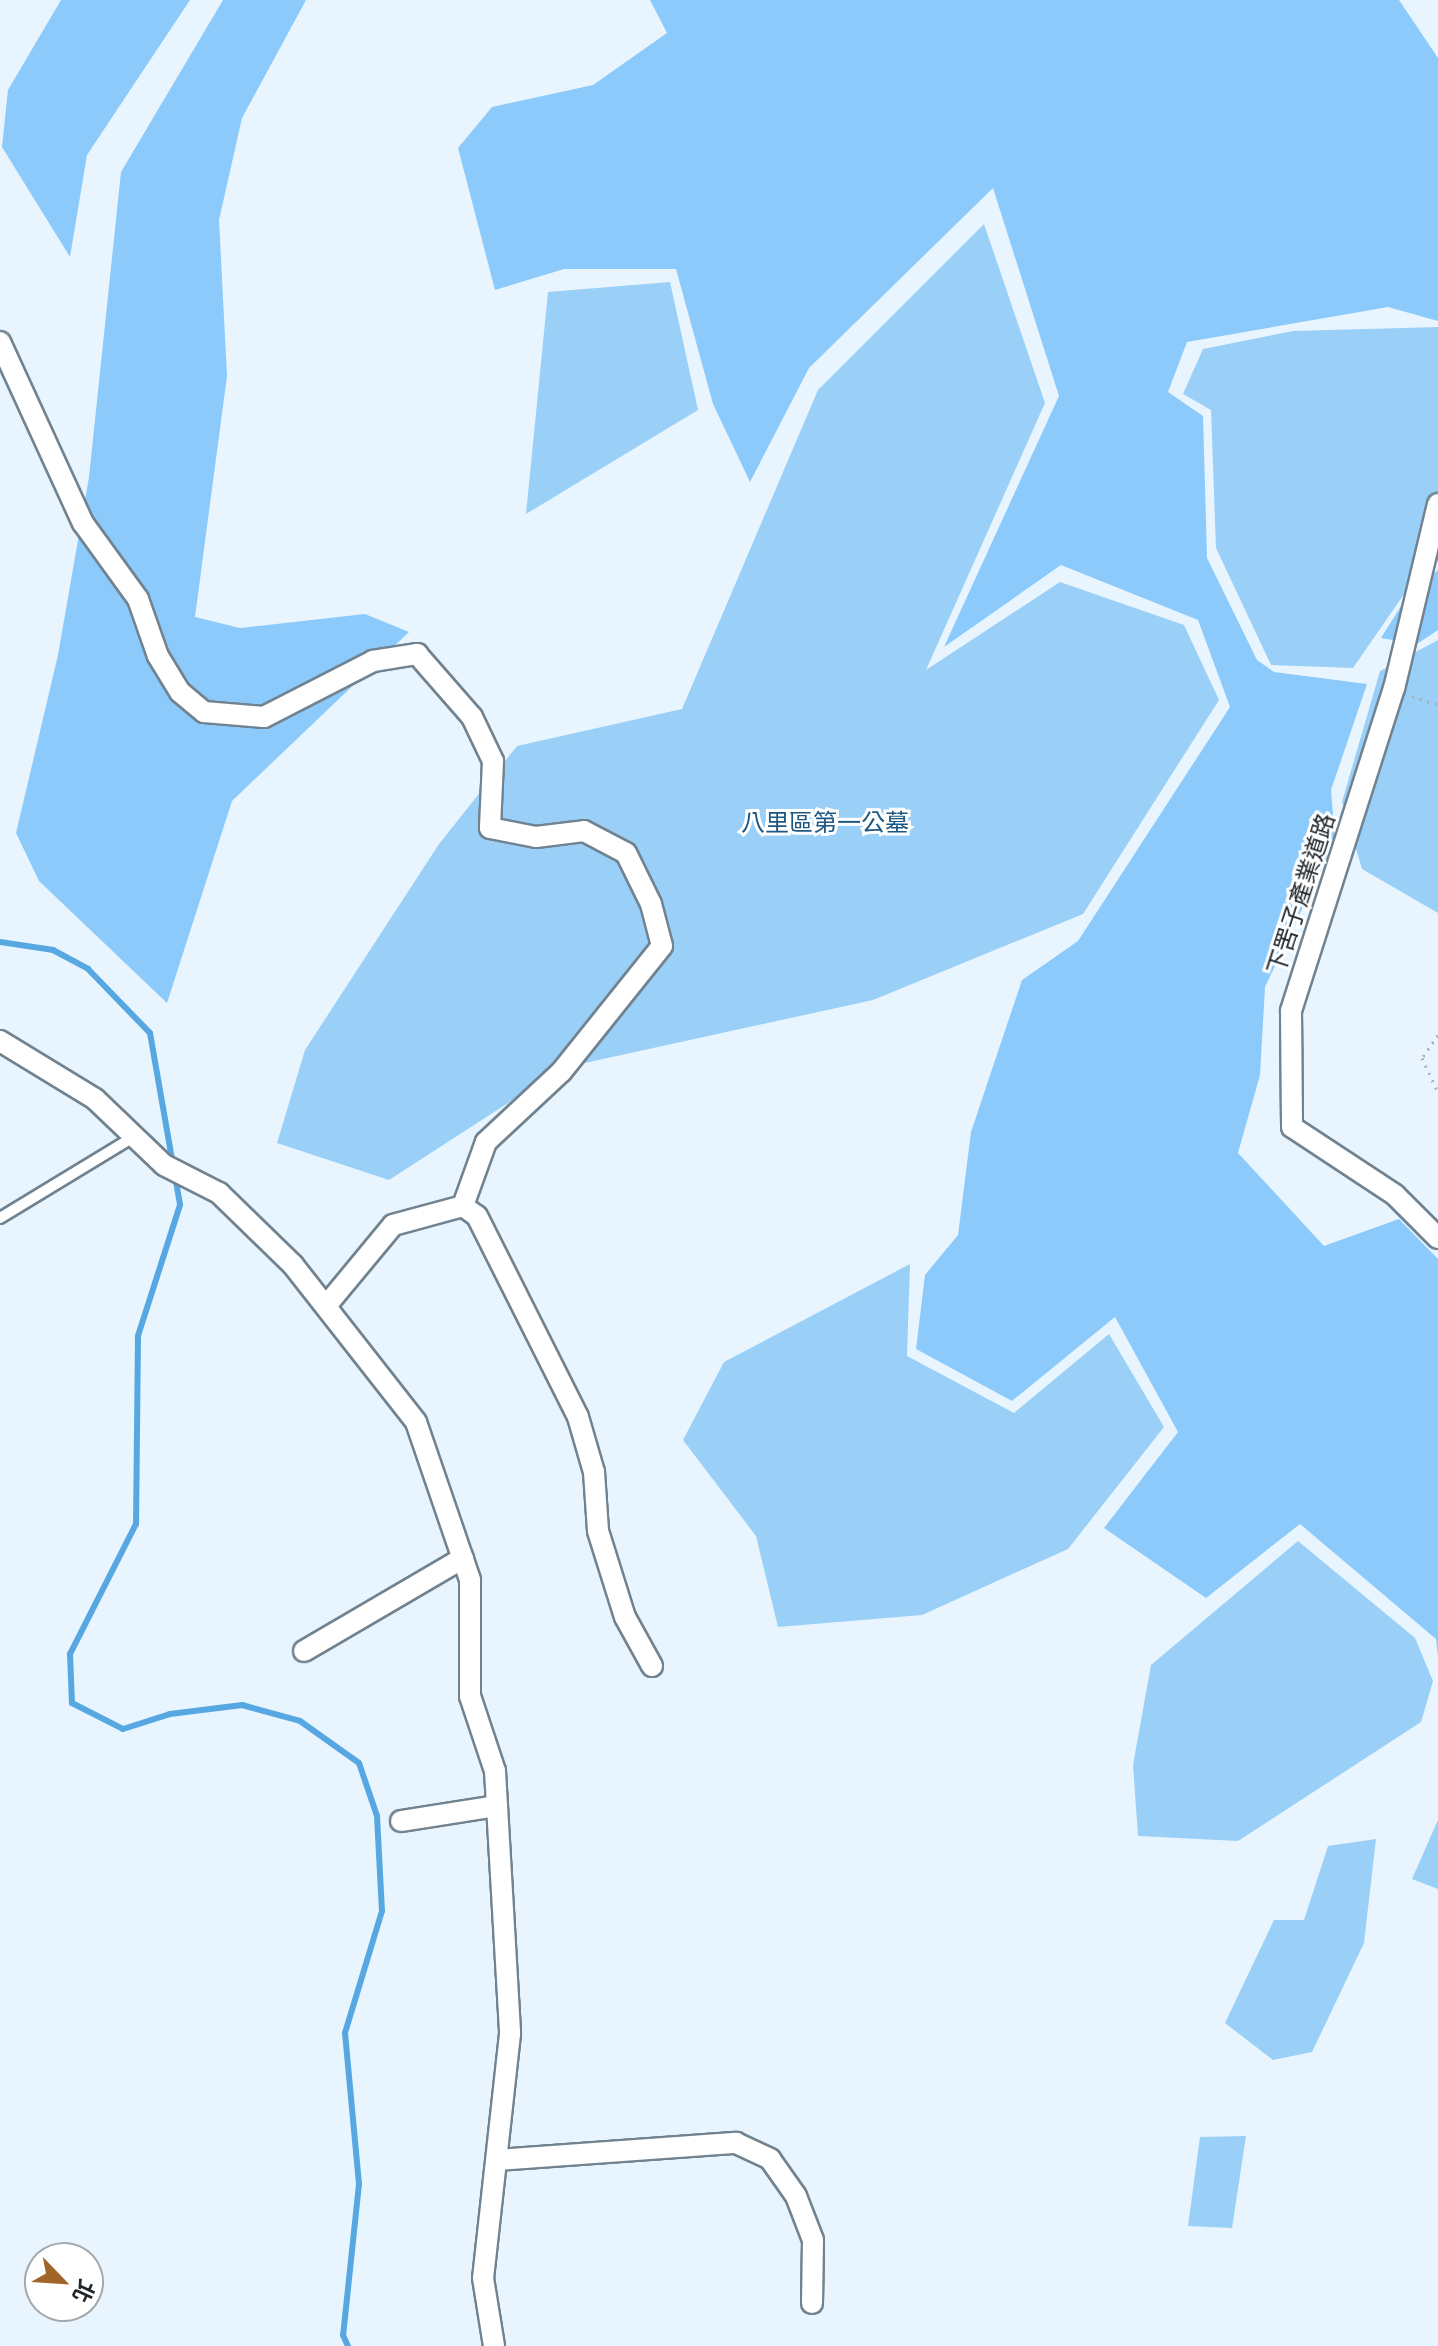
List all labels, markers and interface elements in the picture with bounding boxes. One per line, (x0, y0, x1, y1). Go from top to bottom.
park label: 八里區第一公墓 (741, 809, 909, 837)
street label: 下罟子產業道路 (1261, 810, 1341, 978)
north arrow (24, 2242, 104, 2322)
text: 北 (67, 2275, 101, 2307)

